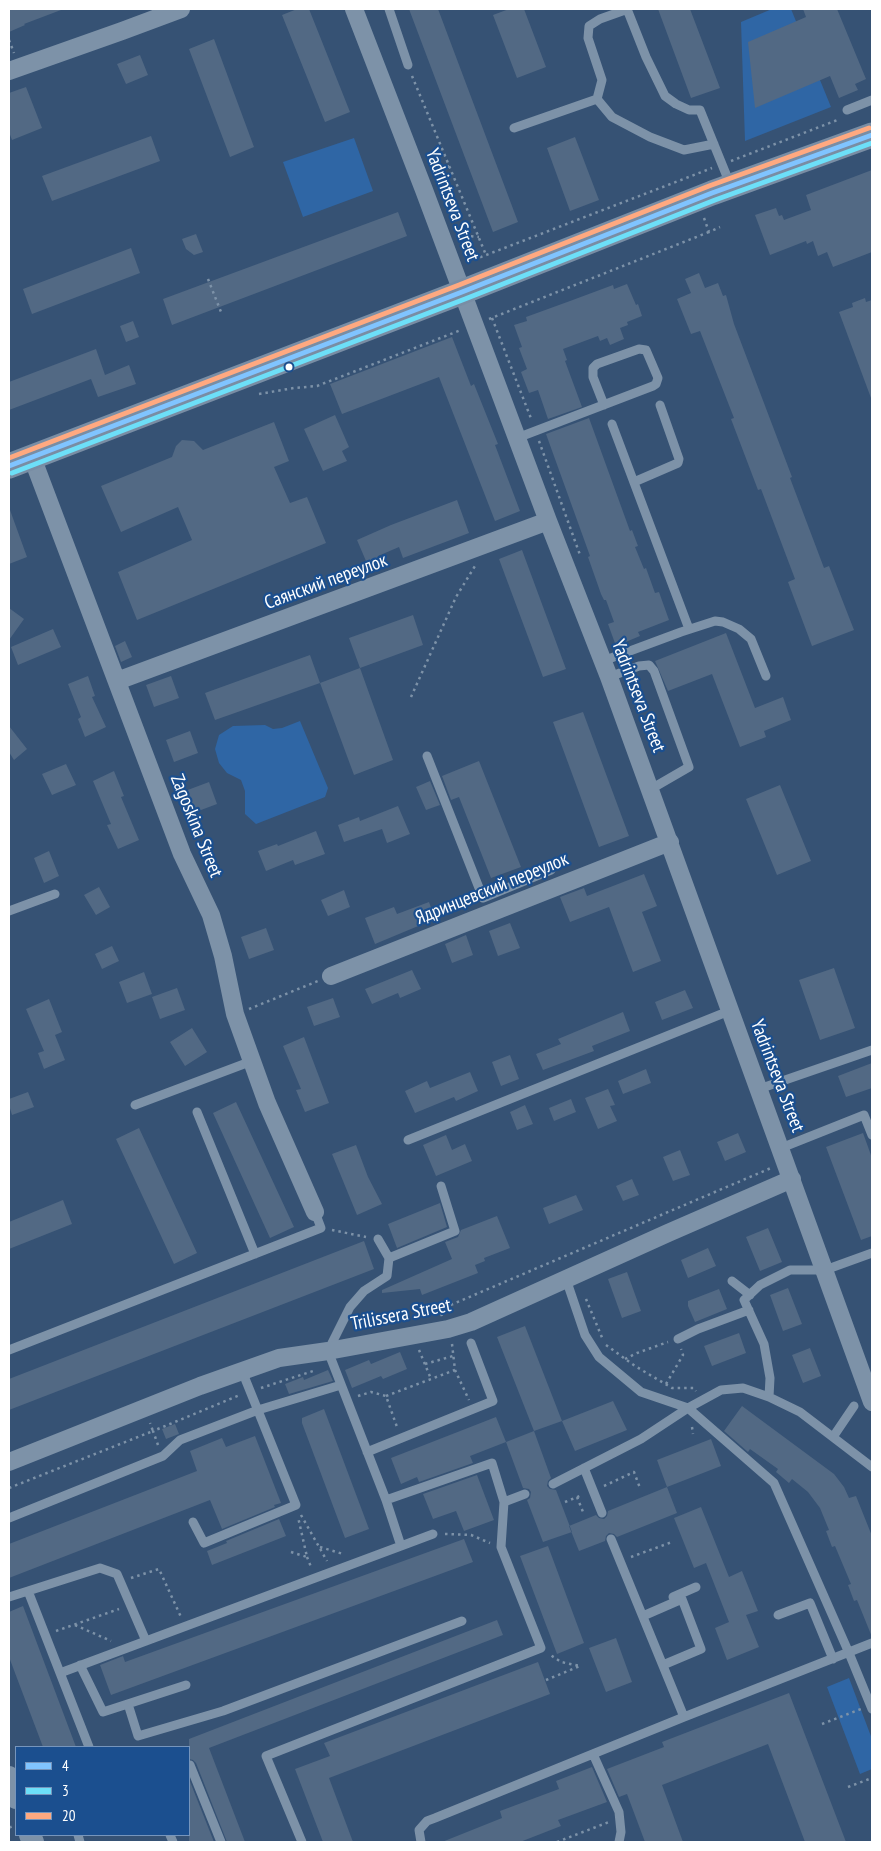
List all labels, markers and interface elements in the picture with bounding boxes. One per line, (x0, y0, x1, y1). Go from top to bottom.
street label: Yadrintseva Street (420, 146, 484, 264)
unlabelled marker (284, 362, 294, 372)
street label: Саянский переулок (262, 549, 390, 615)
street label: Yadrintseva Street (606, 637, 670, 755)
street label: Zagoskina Street (165, 771, 227, 881)
street label: Ядринцевский переулок (412, 848, 572, 930)
street label: Yadrintseva Street (745, 1017, 809, 1135)
street label: Trilissera Street (349, 1294, 453, 1336)
legend (15, 1746, 190, 1836)
text: 4 (62, 1756, 69, 1775)
text: 3 (62, 1781, 69, 1800)
text: 20 (62, 1806, 76, 1825)

